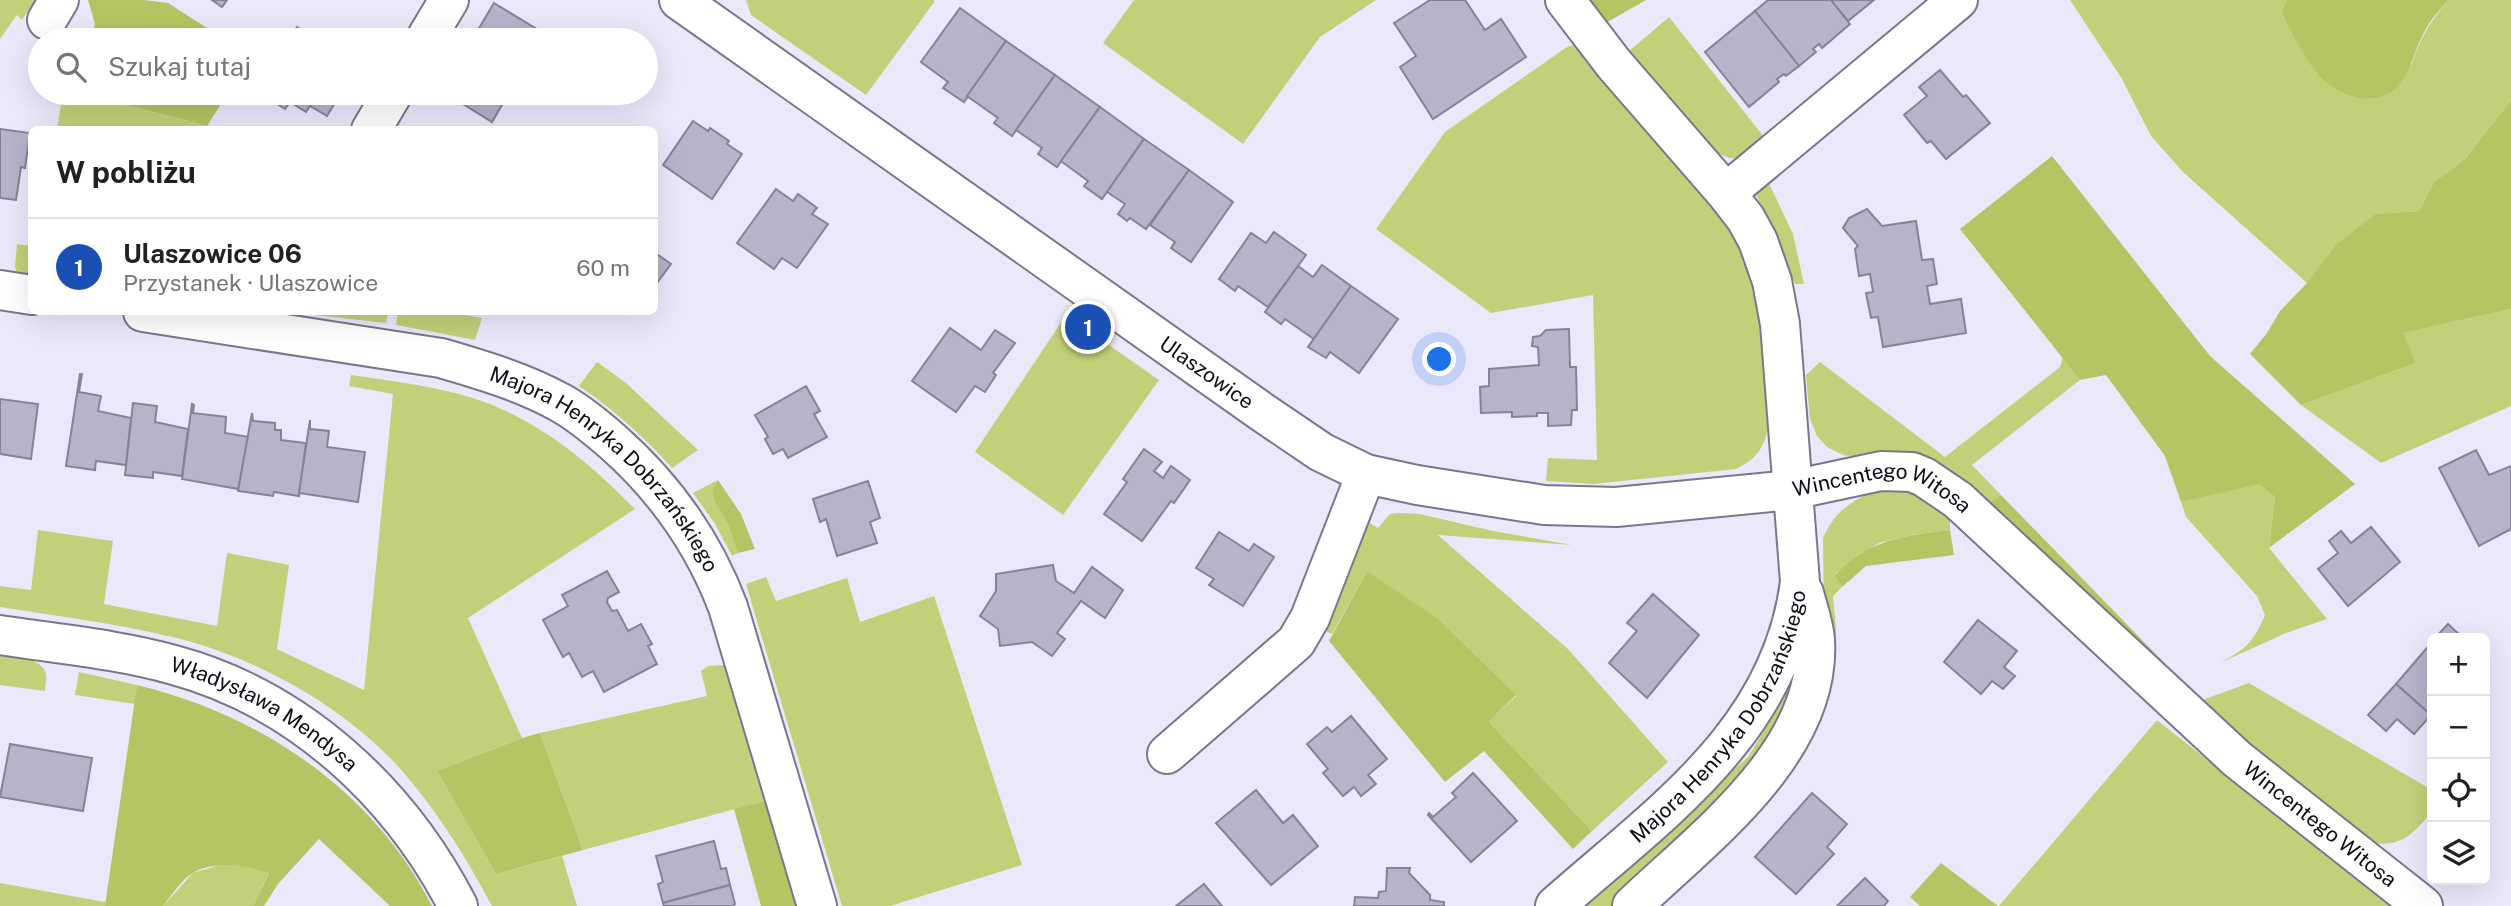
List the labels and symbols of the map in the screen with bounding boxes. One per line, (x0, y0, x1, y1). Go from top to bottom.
pin: 1 (1065, 301, 1111, 353)
street label: Ulaszowice (1155, 331, 1259, 414)
your location (1422, 342, 1456, 376)
street label: Majora Henryka Dobrzańskiego (487, 361, 724, 576)
street label: Wincentego Witosa (1790, 458, 1977, 518)
street label: Majora Henryka Dobrzańskiego (1625, 588, 1811, 848)
street label: Władysława Mendysa (168, 652, 363, 777)
street label: Wincentego Witosa (2238, 756, 2402, 892)

